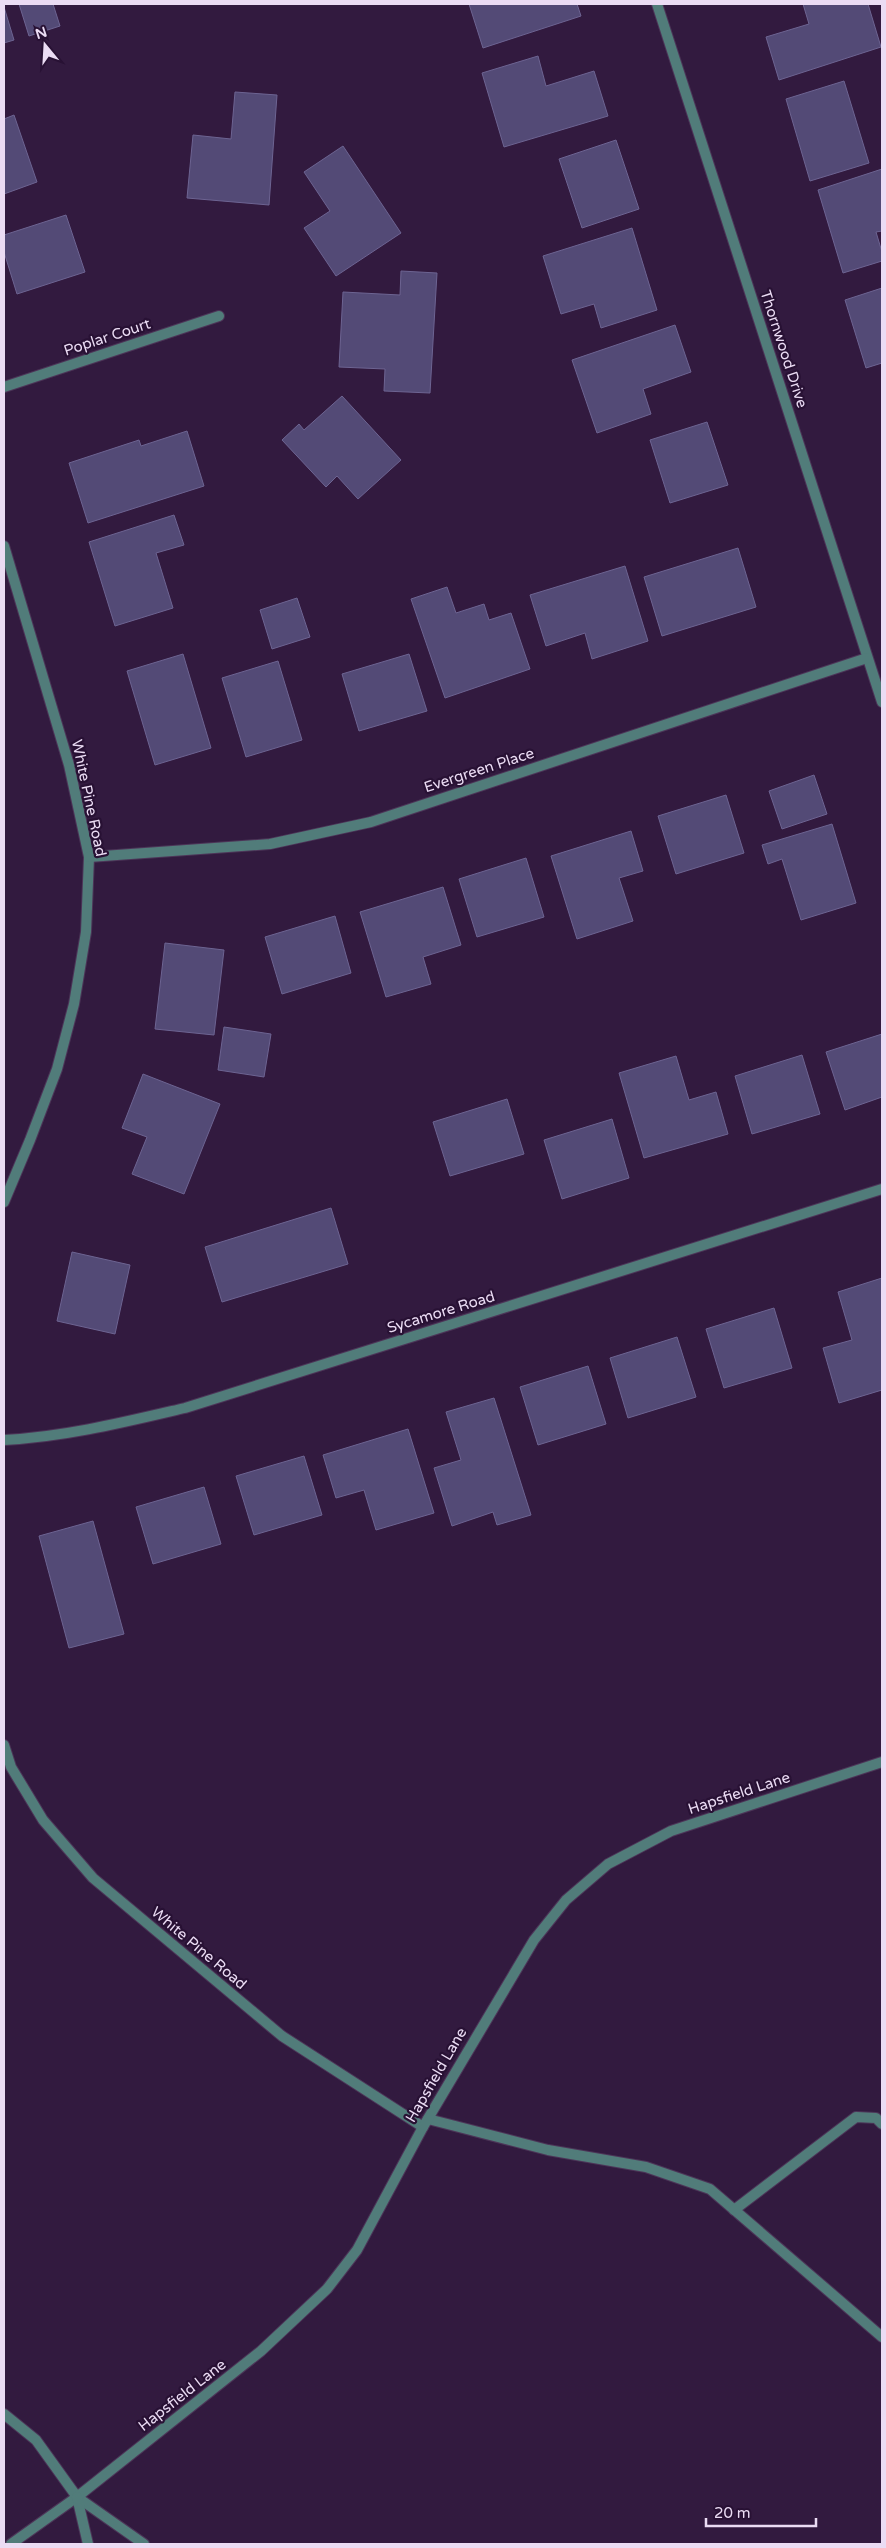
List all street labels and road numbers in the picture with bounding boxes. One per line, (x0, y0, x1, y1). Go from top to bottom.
street label: Thornwood Drive (757, 288, 811, 410)
street label: Poplar Court (61, 314, 153, 359)
street label: White Pine Road (68, 738, 110, 858)
street label: Evergreen Place (422, 744, 536, 796)
street label: Sycamore Road (385, 1287, 497, 1337)
street label: Hapsfield Lane (686, 1768, 792, 1818)
street label: White Pine Road (148, 1903, 250, 1993)
street label: Hapsfield Lane (402, 2024, 470, 2126)
street label: Hapsfield Lane (135, 2355, 229, 2435)

